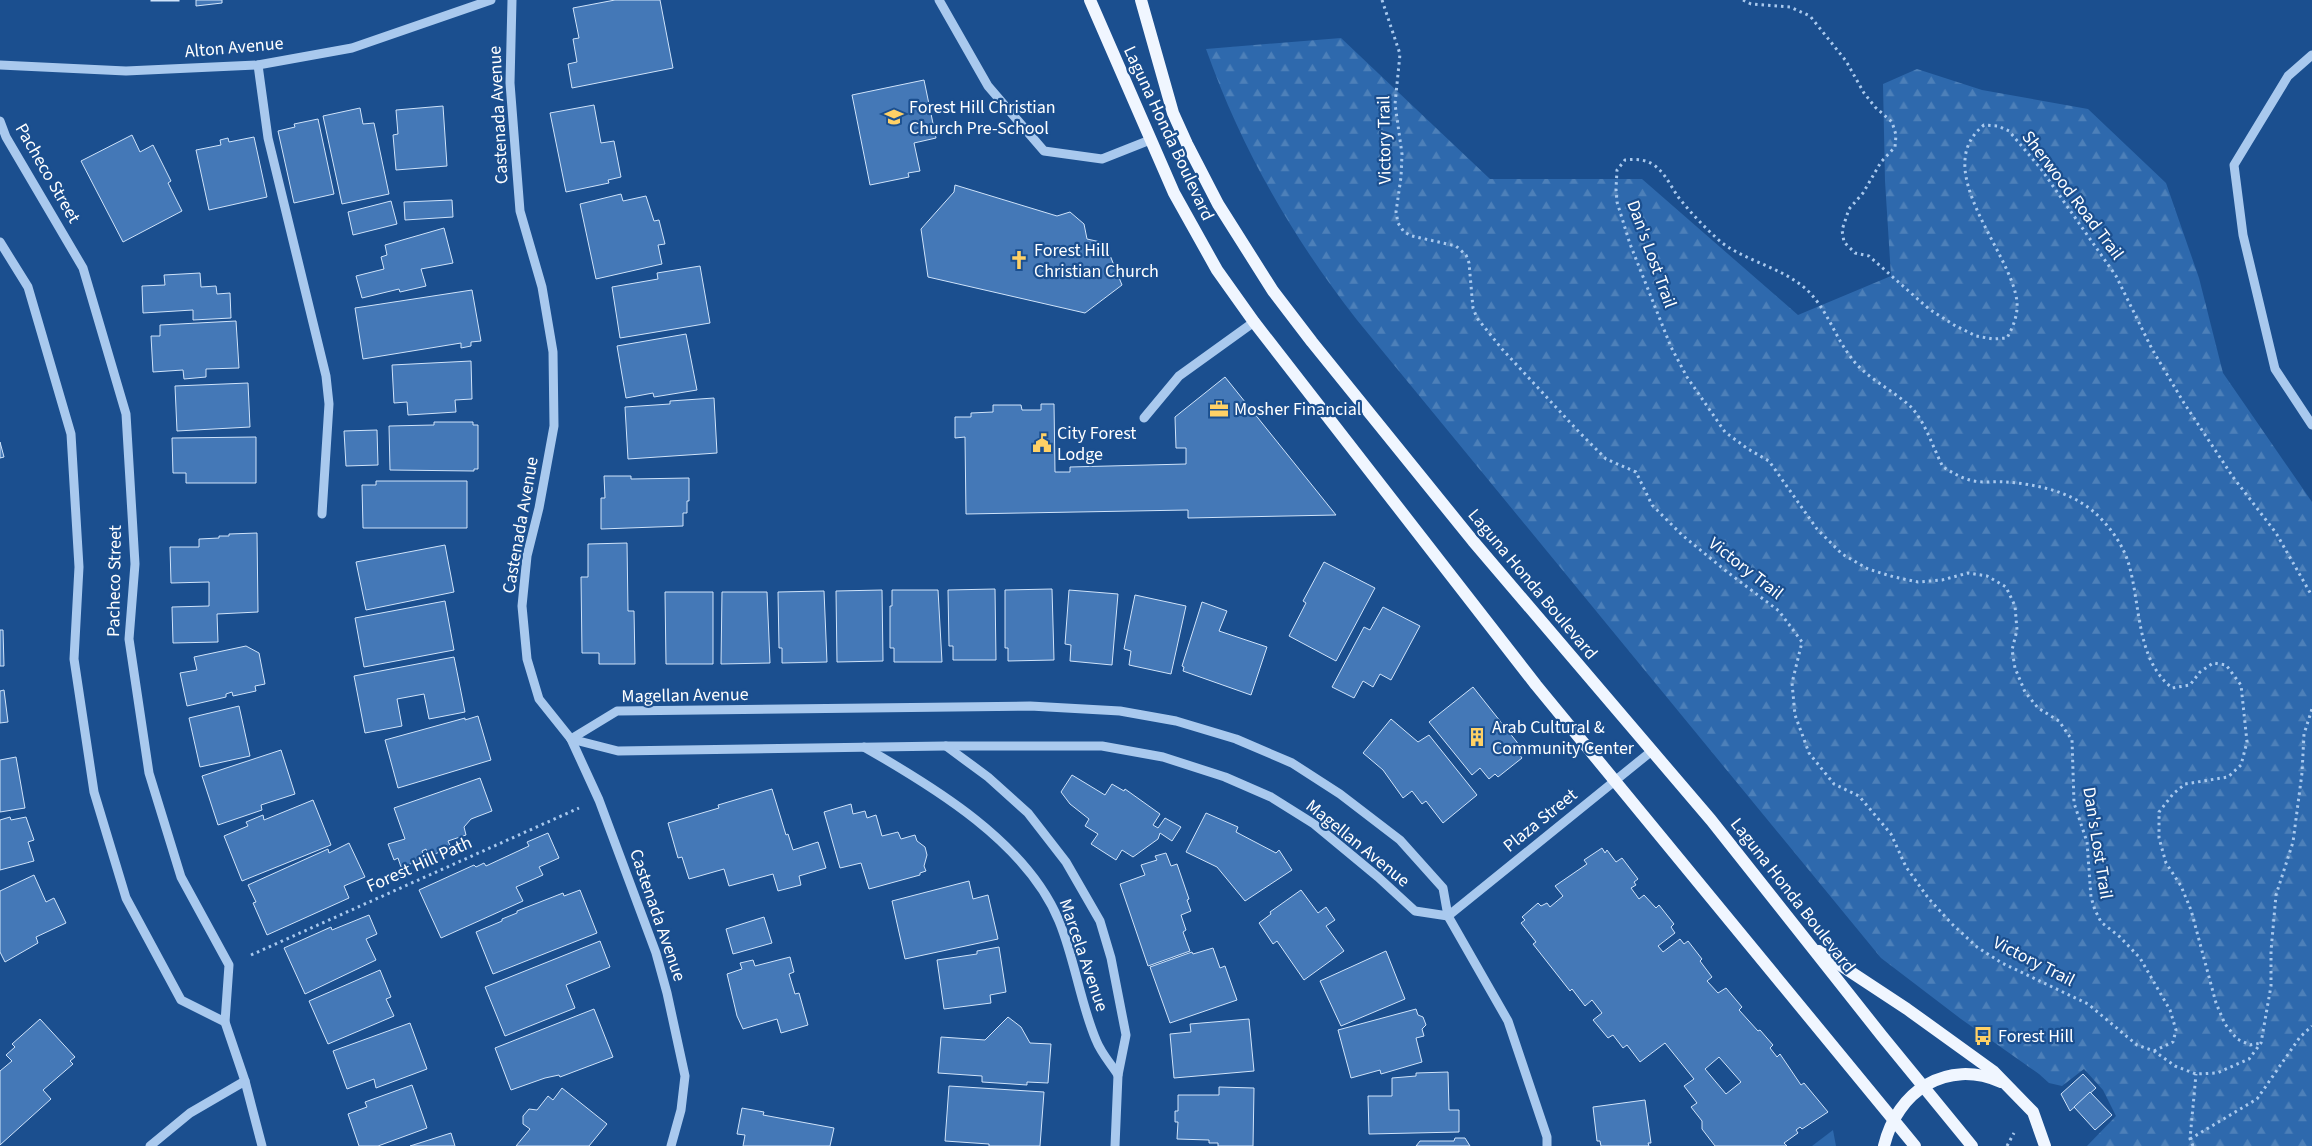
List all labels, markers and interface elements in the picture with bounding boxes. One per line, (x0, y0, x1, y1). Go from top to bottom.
street label: Alton Avenue (184, 31, 284, 64)
street label: Laguna Honda Boulevard (1117, 42, 1220, 225)
street label: Castenada Avenue (482, 45, 515, 185)
place label: Forest Hill Christian Church Pre-School (909, 95, 1056, 141)
street label: Victory Trail (1371, 95, 1398, 185)
school or university icon: Forest Hill Christian Church Pre-School (883, 106, 905, 128)
street label: Pacheco Street (9, 119, 86, 228)
street label: Sherwood Road Trail (2016, 126, 2129, 265)
street label: Dan's Lost Trail (1620, 197, 1683, 312)
place label: Forest Hill Christian Church (1034, 238, 1159, 284)
church icon: Forest Hill Christian Church (1008, 249, 1030, 271)
place label: Mosher Financial (1234, 397, 1361, 422)
office icon: Mosher Financial (1208, 398, 1230, 420)
place label: City Forest Lodge (1057, 421, 1136, 467)
public building icon: City Forest Lodge (1031, 432, 1053, 454)
street label: Castenada Avenue (496, 455, 545, 595)
street label: Laguna Honda Boulevard (1462, 503, 1603, 665)
street label: Pacheco Street (101, 525, 128, 637)
street label: Victory Trail (1703, 531, 1788, 606)
street label: Magellan Avenue (621, 682, 749, 709)
place label: Arab Cultural & Community Center (1492, 715, 1635, 761)
building icon: Arab Cultural & Community Center (1466, 726, 1488, 748)
street label: Plaza Street (1498, 783, 1583, 858)
street label: Dan's Lost Trail (2076, 785, 2119, 901)
street label: Magellan Avenue (1300, 794, 1415, 893)
street label: Laguna Honda Boulevard (1724, 813, 1861, 978)
street label: Forest Hill Path (362, 830, 476, 899)
street label: Castenada Avenue (623, 846, 692, 985)
street label: Marcela Avenue (1053, 895, 1115, 1015)
street label: Victory Trail (1989, 930, 2079, 993)
place label: Forest Hill (1998, 1024, 2074, 1049)
bus stop icon: Forest Hill (1972, 1025, 1994, 1047)

